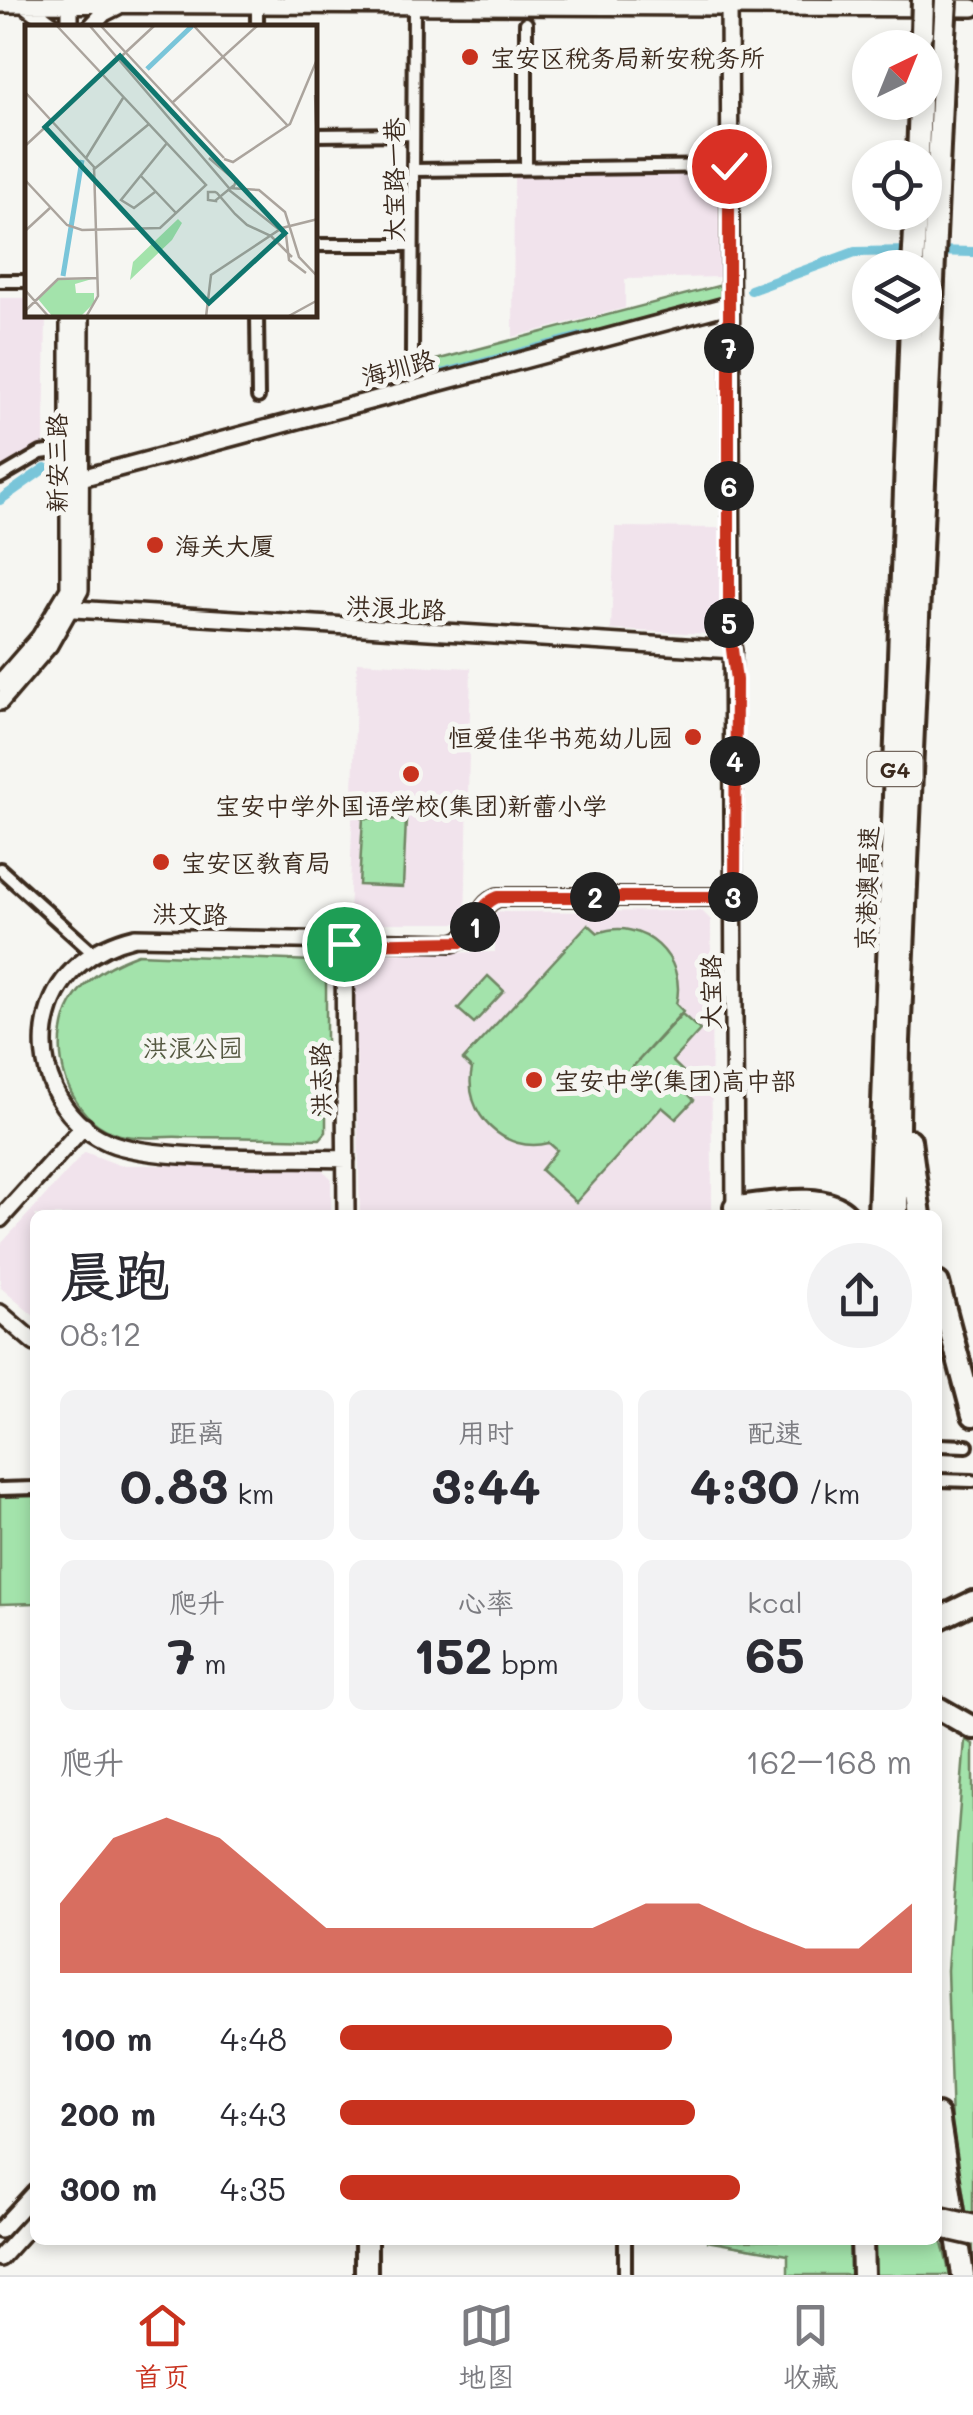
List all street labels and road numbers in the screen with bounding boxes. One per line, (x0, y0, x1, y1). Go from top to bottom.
street label: 大宝路一巷 (377, 117, 409, 243)
street label: 海圳路 (358, 342, 438, 392)
street label: 新安三路 (40, 413, 72, 513)
street label: 洪浪北路 (345, 588, 447, 626)
road number: G4 (868, 752, 922, 786)
street label: 京港澳高速 (848, 825, 884, 951)
street label: 洪文路 (152, 896, 228, 930)
street label: 大宝路 (694, 954, 726, 1030)
street label: 洪志路 (303, 1042, 337, 1118)

